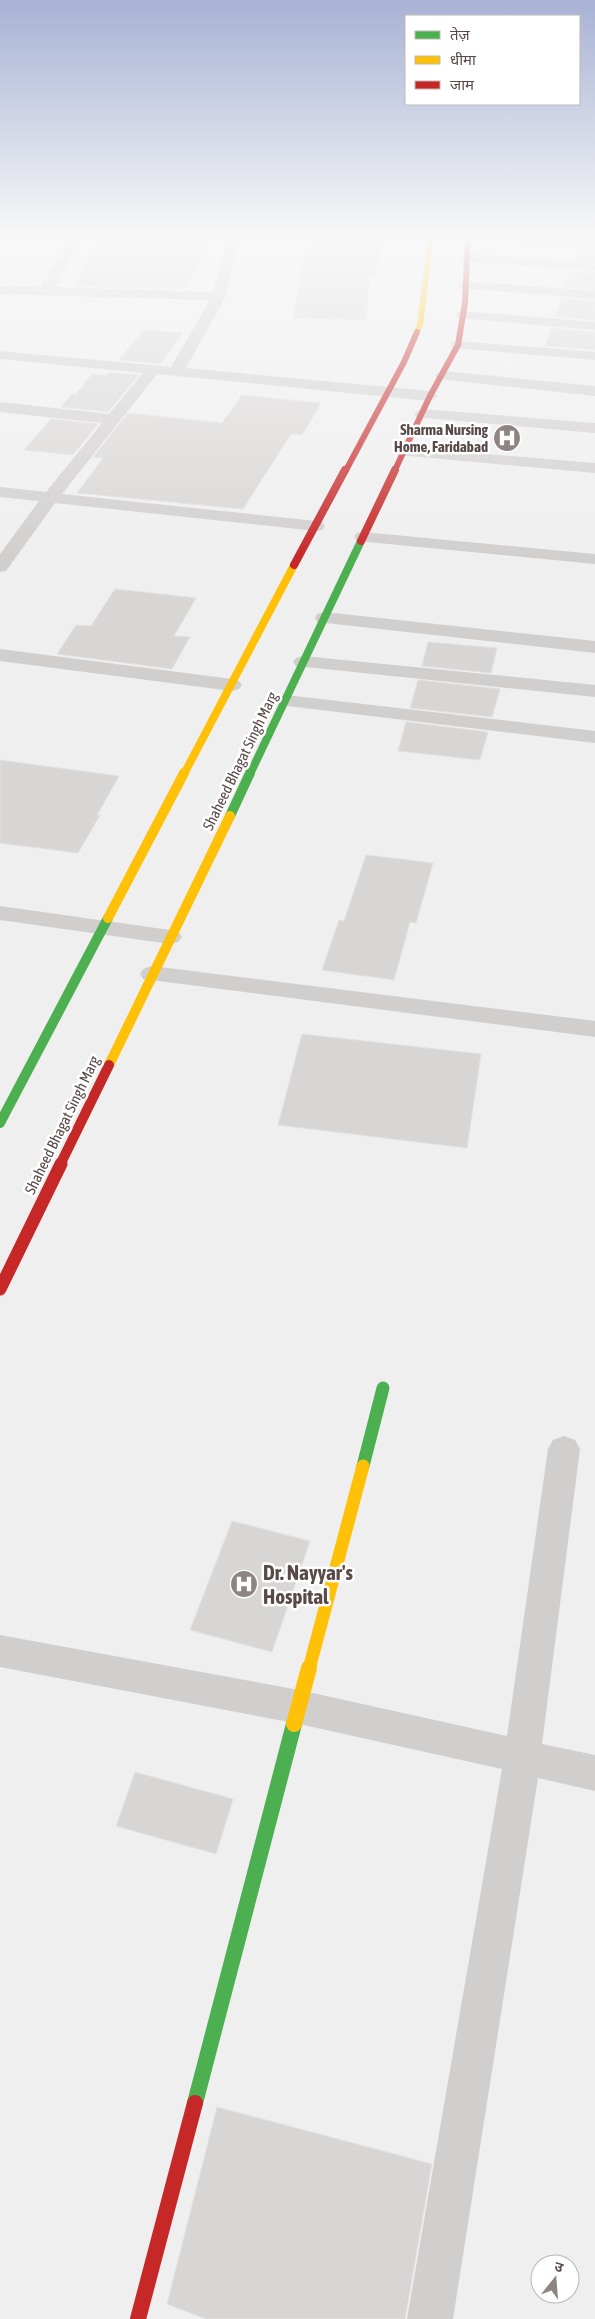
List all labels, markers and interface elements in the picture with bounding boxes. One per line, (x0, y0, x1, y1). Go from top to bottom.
legend (405, 15, 580, 105)
text: तेज़ (450, 26, 471, 43)
text: धीमा (450, 51, 477, 68)
text: जाम (450, 76, 475, 93)
place label: Sharma Nursing Home, Faridabad (394, 421, 489, 455)
hospital icon: Sharma Nursing Home, Faridabad (492, 423, 522, 453)
street label: Shaheed Bhagat Singh Marg (199, 689, 281, 833)
street label: Shaheed Bhagat Singh Marg (21, 1053, 103, 1197)
place label: Dr. Nayyar's Hospital (263, 1560, 353, 1608)
hospital icon: Dr. Nayyar's Hospital (229, 1569, 259, 1599)
north arrow (530, 2254, 580, 2304)
text: उ (553, 2258, 566, 2276)

